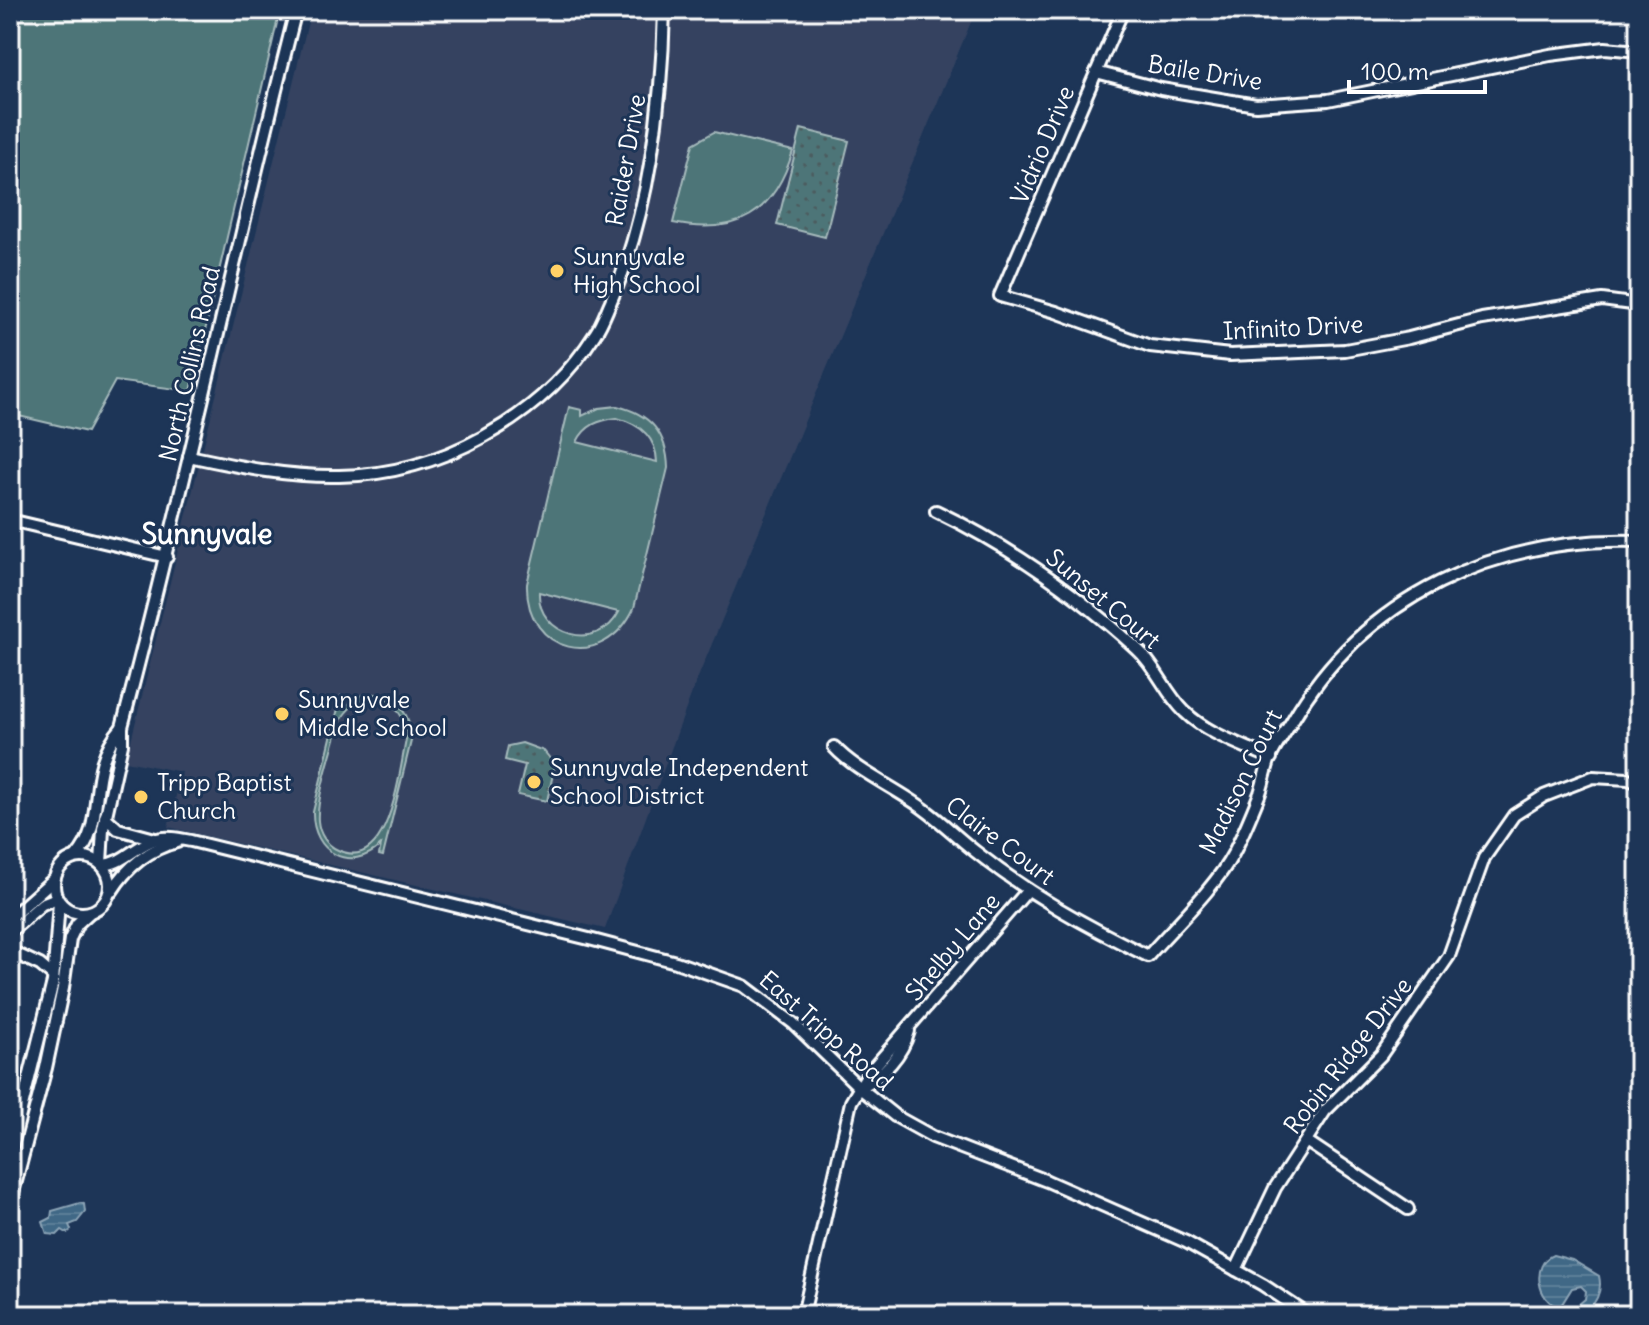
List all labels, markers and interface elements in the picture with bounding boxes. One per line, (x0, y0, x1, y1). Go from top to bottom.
scale bar (1349, 44, 1485, 94)
street label: Baile Drive (1146, 48, 1265, 96)
text: 100 m (1361, 56, 1429, 86)
street label: Vidrio Drive (1004, 81, 1080, 208)
street label: Raider Drive (599, 92, 651, 228)
place label: Sunnyvale High School (573, 241, 700, 299)
marker: Sunnyvale High School (548, 262, 566, 280)
street label: North Collins Road (152, 263, 226, 464)
street label: Infinito Drive (1222, 308, 1364, 346)
district label: Sunnyvale (142, 516, 272, 552)
street label: Sunset Court (1040, 542, 1167, 655)
place label: Sunnyvale Middle School (298, 684, 447, 742)
street label: Madison Court (1192, 704, 1288, 859)
marker: Sunnyvale Middle School (273, 705, 291, 723)
place label: Sunnyvale Independent School District (550, 752, 808, 810)
place label: Tripp Baptist Church (157, 767, 292, 825)
marker: Sunnyvale Independent School District (525, 773, 543, 791)
marker: Tripp Baptist Church (132, 788, 150, 806)
street label: Claire Court (940, 789, 1061, 891)
street label: Shelby Lane (898, 886, 1006, 1006)
street label: East Tripp Road (754, 964, 900, 1097)
street label: Robin Ridge Drive (1277, 971, 1418, 1140)

